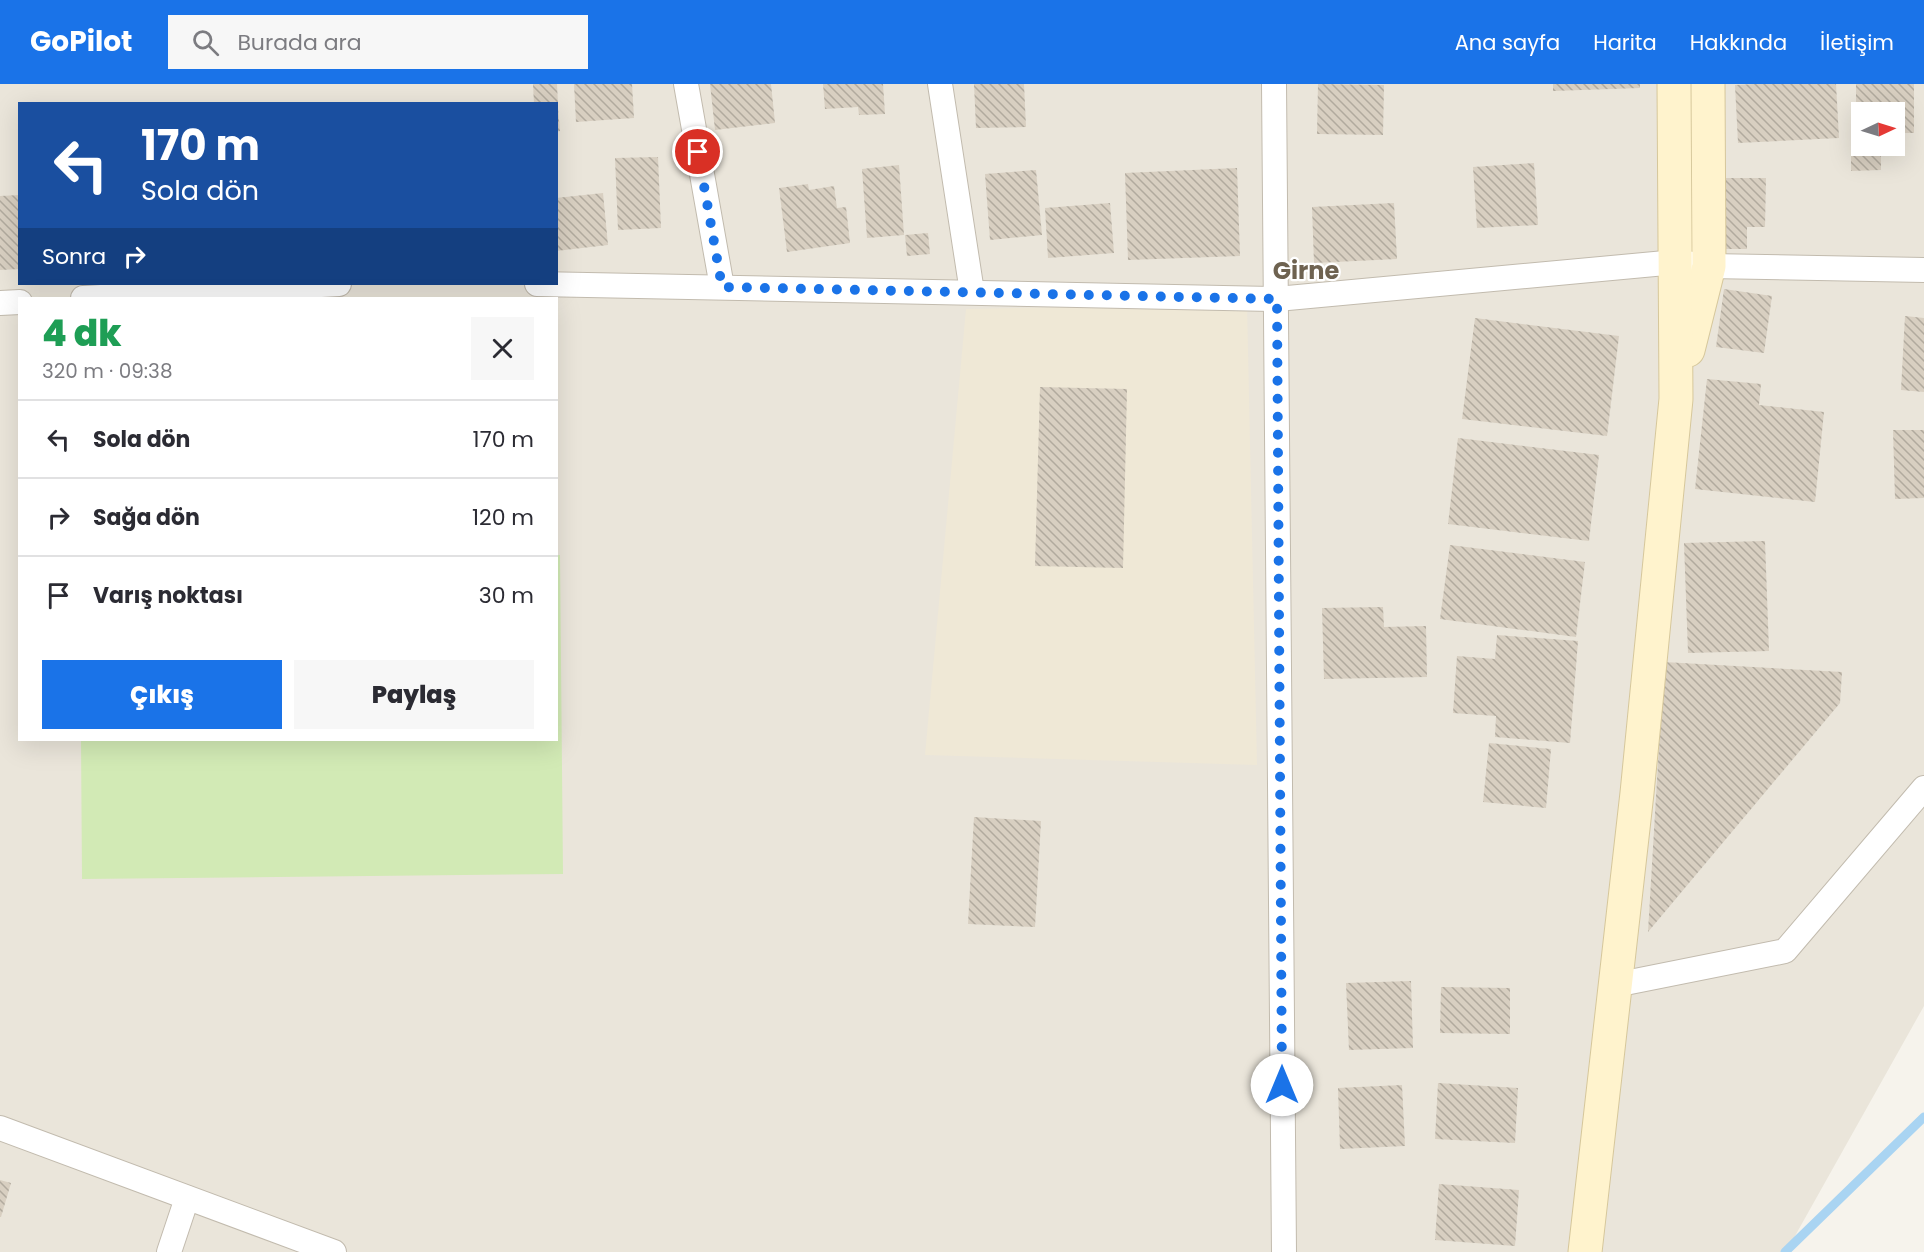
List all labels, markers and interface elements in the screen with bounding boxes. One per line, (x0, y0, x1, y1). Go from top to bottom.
search box (168, 15, 588, 69)
text: GoPilot (30, 22, 132, 61)
icon: search (189, 26, 222, 59)
text: Burada ara (237, 27, 362, 58)
text: Ana sayfa (1455, 28, 1560, 57)
text: Harita (1593, 28, 1657, 57)
text: Hakkında (1690, 28, 1787, 57)
text: İletişim (1820, 28, 1894, 57)
north arrow (1851, 102, 1905, 156)
map controls (1851, 102, 1905, 156)
text: 170 m (141, 116, 260, 175)
icon: left (42, 126, 120, 204)
pin (672, 126, 723, 177)
icon: arrive (681, 135, 714, 168)
text: Sola dön (141, 172, 259, 209)
icon: right (118, 240, 151, 273)
text: Sonra (42, 241, 106, 272)
district label: Girne (1273, 254, 1340, 287)
text: 4 dk (42, 308, 122, 359)
button: close (471, 317, 534, 380)
text: 320 m · 09:38 (42, 357, 173, 385)
icon: left (42, 423, 75, 456)
text: Sola dön (93, 424, 190, 455)
text: 170 m (473, 424, 534, 455)
icon: right (42, 501, 75, 534)
text: Sağa dön (93, 502, 200, 533)
text: 120 m (472, 502, 534, 533)
icon: arrive (42, 579, 75, 612)
text: Varış noktası (93, 580, 243, 611)
text: 30 m (479, 580, 534, 611)
button: Çıkış (42, 660, 282, 729)
button: Paylaş (294, 660, 534, 729)
position arrow (1250, 1053, 1314, 1117)

